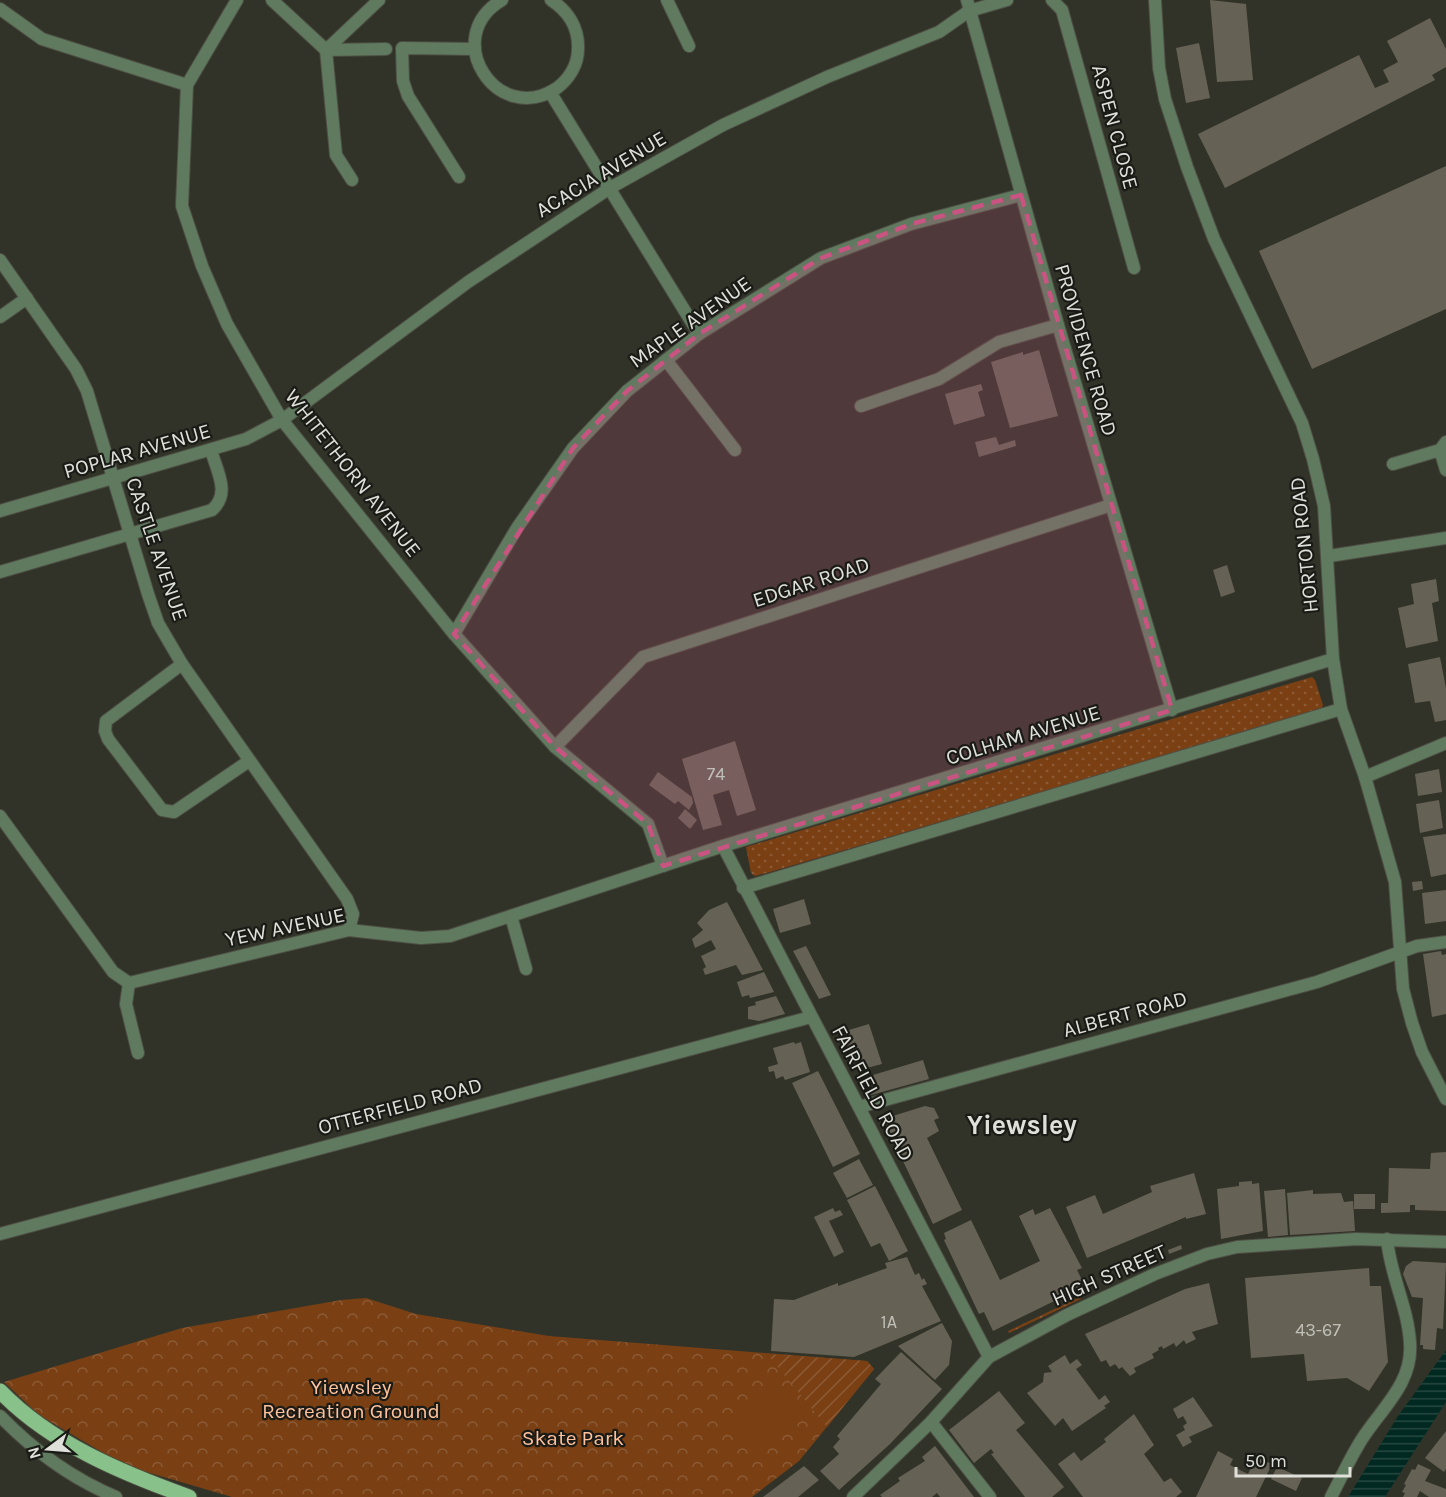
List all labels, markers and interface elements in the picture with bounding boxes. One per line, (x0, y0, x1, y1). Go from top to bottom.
street label: ASPEN CLOSE (1087, 62, 1143, 192)
street label: ACACIA AVENUE (531, 126, 671, 222)
street label: PROVIDENCE ROAD (1050, 261, 1122, 439)
street label: MAPLE AVENUE (625, 271, 755, 373)
street label: WHITETHORN AVENUE (280, 384, 426, 562)
street label: POPLAR AVENUE (61, 419, 213, 483)
street label: CASTLE AVENUE (121, 474, 193, 624)
street label: HORTON ROAD (1285, 476, 1323, 614)
street label: EDGAR ROAD (750, 552, 872, 612)
street label: COLHAM AVENUE (943, 700, 1103, 770)
house number: 74 (707, 763, 725, 785)
street label: YEW AVENUE (223, 903, 347, 951)
street label: ALBERT ROAD (1060, 986, 1190, 1042)
street label: FAIRFIELD ROAD (827, 1021, 919, 1165)
street label: OTTERFIELD ROAD (315, 1073, 485, 1139)
district label: Yiewsley (967, 1109, 1077, 1141)
street label: HIGH STREET (1048, 1239, 1170, 1311)
house number: 1A (881, 1311, 897, 1333)
house number: 43-67 (1295, 1319, 1341, 1341)
park label: Yiewsley Recreation Ground (262, 1375, 440, 1423)
north arrow (18, 1419, 78, 1479)
park label: Skate Park (522, 1426, 624, 1450)
scale bar (1236, 1440, 1350, 1478)
text: N (23, 1445, 45, 1461)
text: 50 m (1245, 1450, 1287, 1472)

